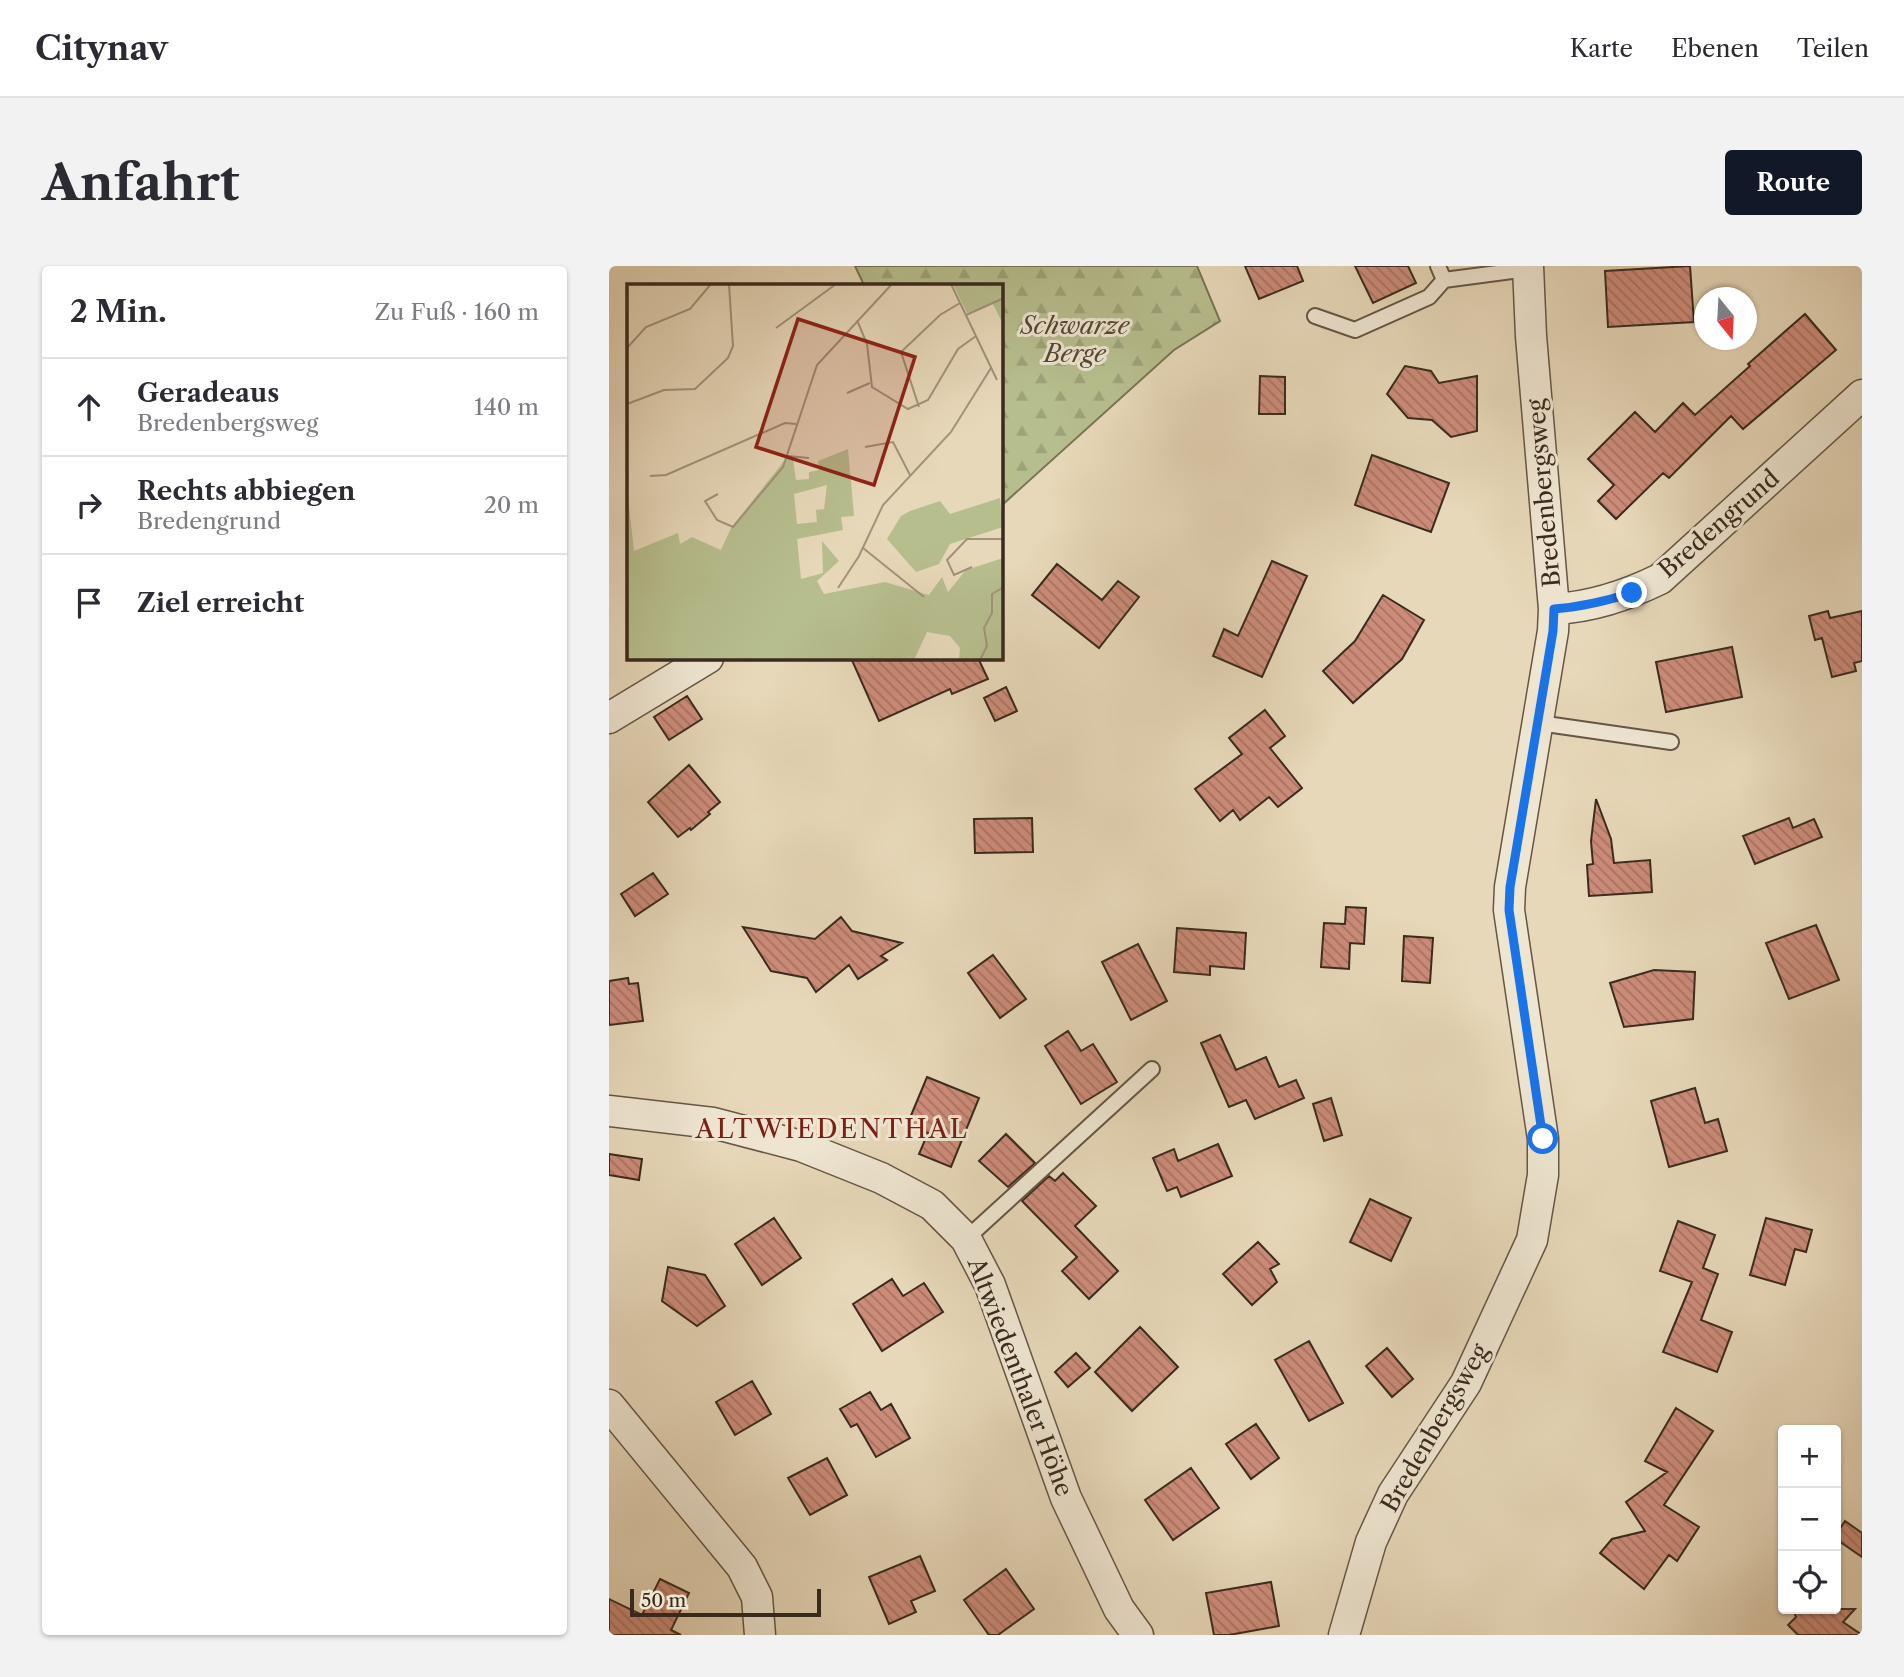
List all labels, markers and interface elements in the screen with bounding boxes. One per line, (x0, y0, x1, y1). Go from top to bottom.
text: Citynav (35, 28, 168, 69)
text: Karte (1570, 34, 1633, 63)
text: Ebenen (1671, 34, 1759, 63)
text: Teilen (1797, 34, 1869, 63)
button: Route (1725, 150, 1862, 215)
text: Anfahrt (42, 152, 240, 213)
inset map (627, 284, 1003, 660)
north arrow (1694, 287, 1757, 350)
text: 2 Min. (70, 293, 167, 330)
text: Zu Fuß · 160 m (375, 298, 539, 326)
park label: Schwarze Berge (1019, 311, 1131, 368)
text: Geradeaus (137, 377, 279, 409)
icon: ahead (70, 388, 108, 426)
text: 140 m (474, 393, 539, 421)
street label: Bredenbergsweg (1521, 397, 1566, 589)
text: Bredenbergsweg (137, 409, 318, 437)
street label: Bredengrund (1652, 463, 1785, 584)
text: Rechts abbiegen (137, 475, 355, 507)
icon: right (70, 486, 108, 524)
text: 20 m (484, 491, 539, 519)
text: Bredengrund (137, 507, 281, 535)
route end (1616, 577, 1647, 608)
icon: arrive (70, 584, 108, 622)
text: Ziel erreicht (137, 587, 304, 619)
district label: ALTWIEDENTHAL (694, 1113, 969, 1145)
route start (1527, 1123, 1558, 1154)
street label: Altwiedenthaler Höhe (961, 1253, 1079, 1500)
street label: Bredenbergsweg (1375, 1338, 1495, 1517)
map controls (1778, 1425, 1841, 1614)
button: + (1778, 1425, 1841, 1488)
button: − (1778, 1488, 1841, 1551)
button: locate (1778, 1551, 1841, 1614)
scale bar (630, 1586, 821, 1618)
text: 50 m (641, 1589, 686, 1612)

